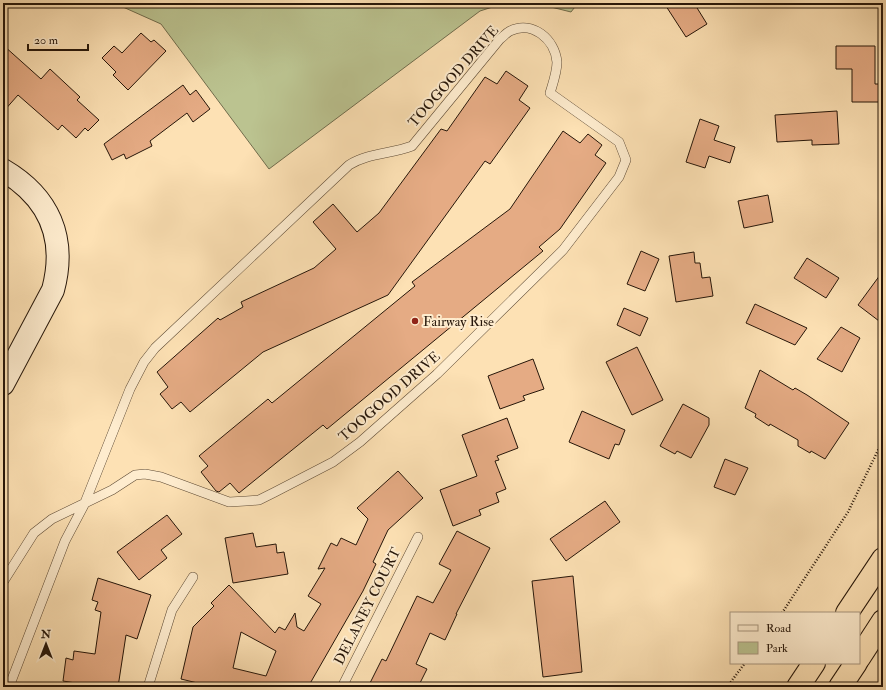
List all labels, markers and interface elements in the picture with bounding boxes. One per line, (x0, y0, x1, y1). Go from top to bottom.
street label: TOOGOOD DRIVE (405, 22, 502, 131)
scale bar (28, 26, 88, 52)
text: 20 m (34, 33, 59, 48)
place label: Fairway Rise (423, 313, 494, 331)
marker: Fairway Rise (410, 316, 420, 326)
street label: TOOGOOD DRIVE (335, 348, 444, 445)
street label: DELANEY COURT (331, 544, 405, 668)
legend (730, 612, 860, 664)
text: Road (766, 621, 791, 636)
north arrow (26, 624, 66, 664)
text: N (40, 628, 52, 641)
text: Park (766, 641, 788, 656)

